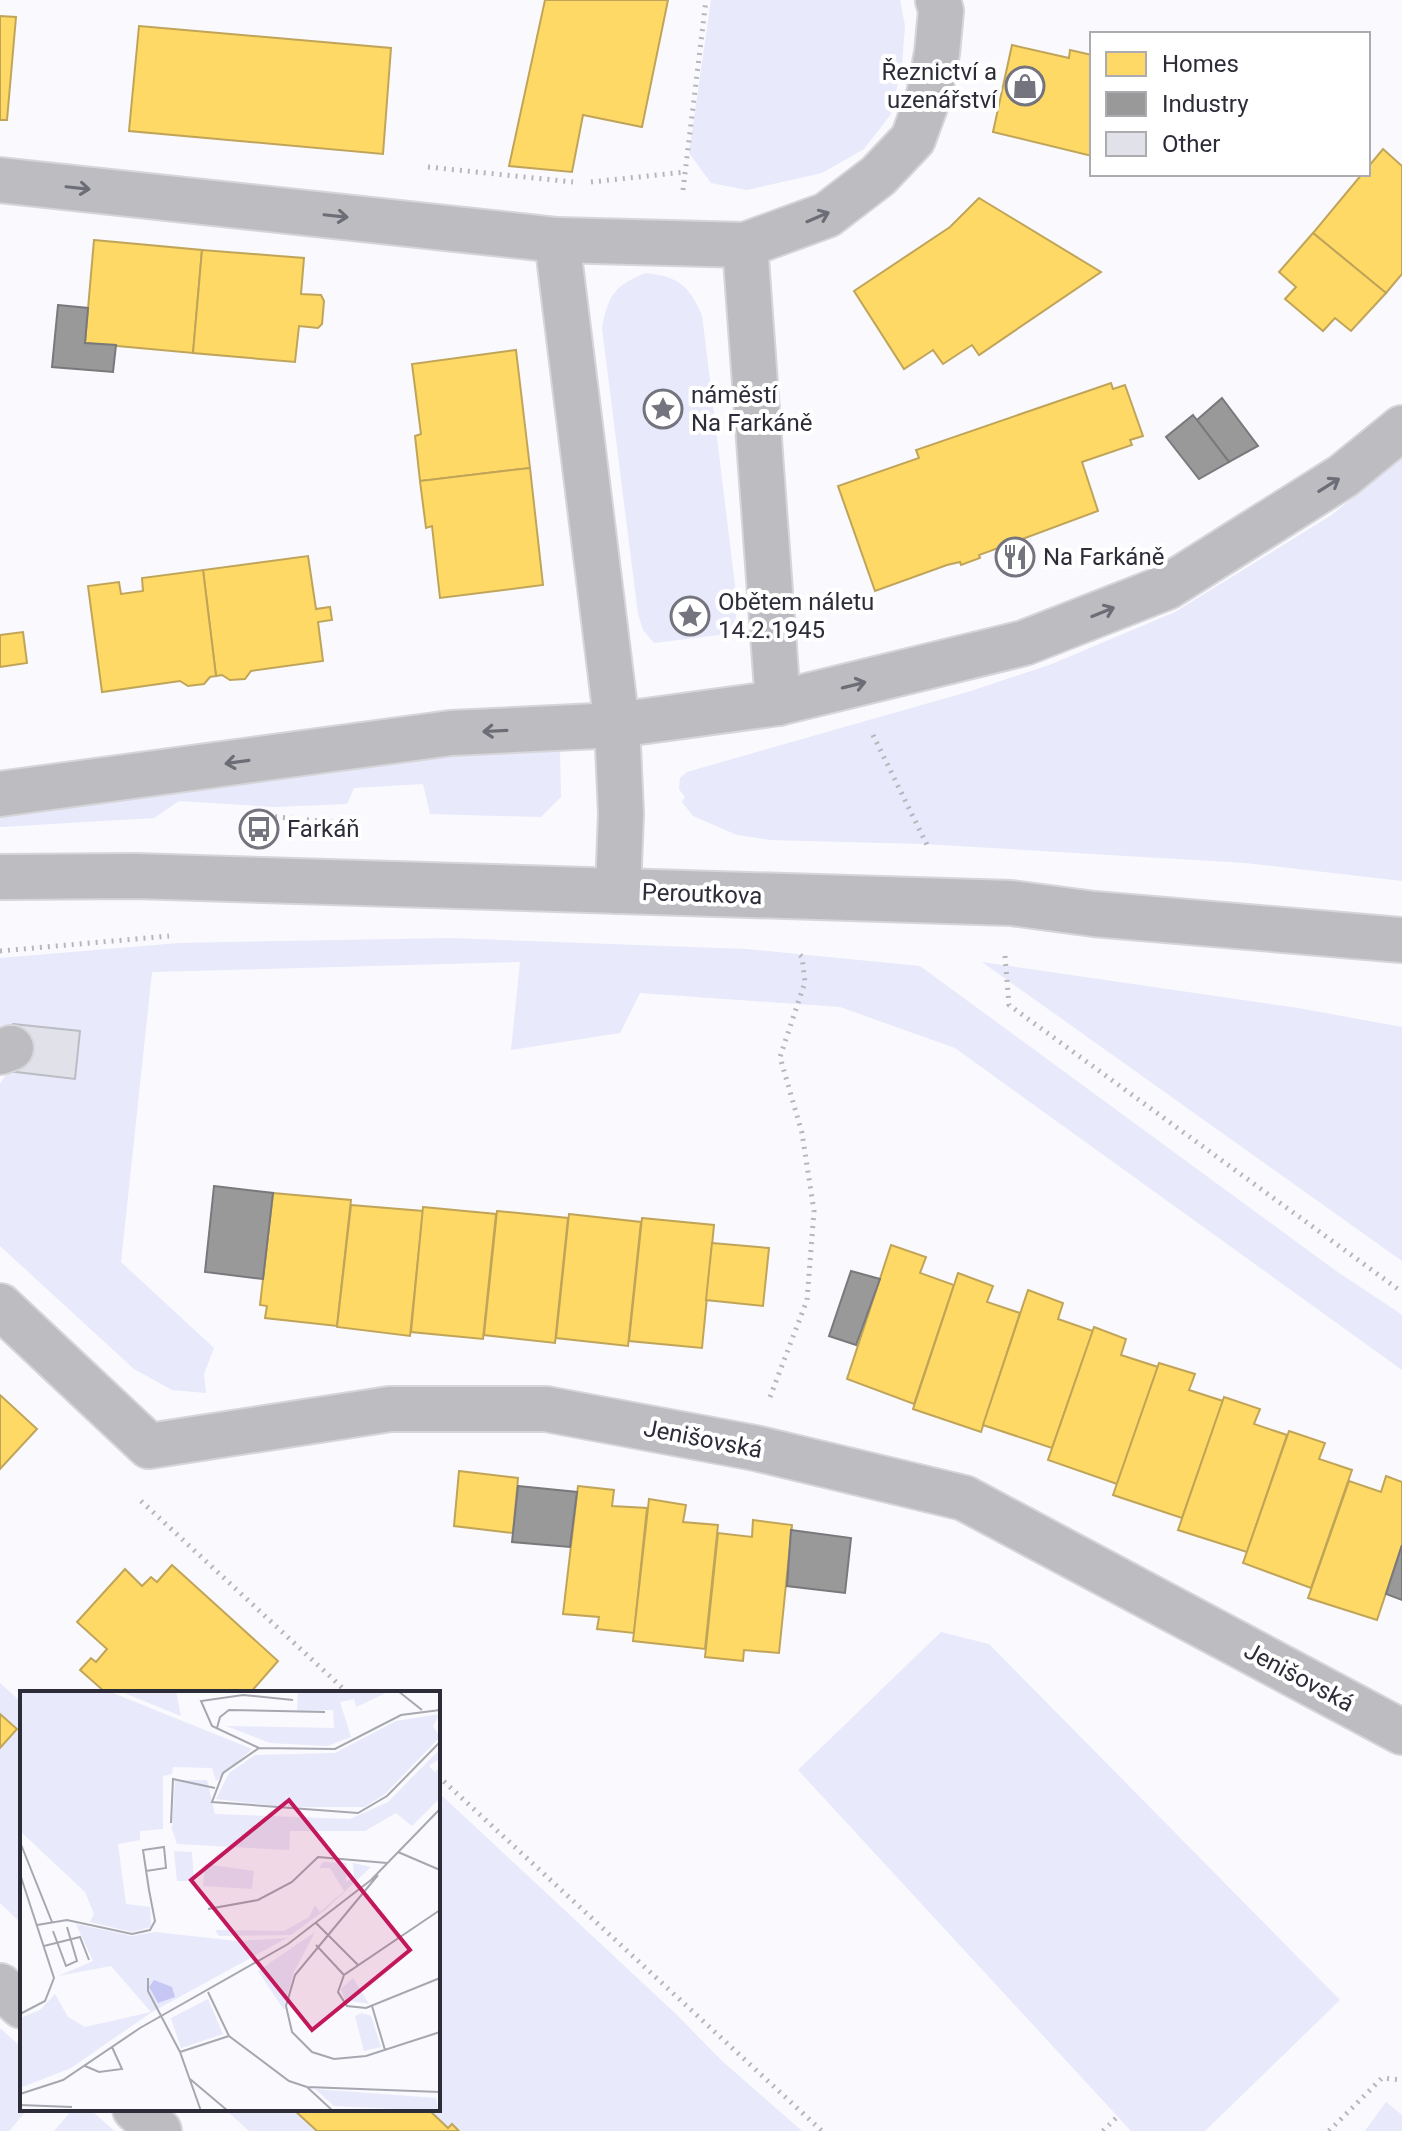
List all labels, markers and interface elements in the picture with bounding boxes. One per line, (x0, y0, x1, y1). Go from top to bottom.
legend (1090, 32, 1370, 176)
text: Homes (1162, 50, 1239, 78)
place label: Řeznictví a uzenářství (882, 58, 998, 114)
shop icon: Řeznictví a uzenářství (1004, 65, 1046, 107)
text: Industry (1162, 90, 1249, 118)
text: Other (1162, 130, 1220, 158)
one-way arrow (64, 181, 90, 196)
one-way arrow (322, 209, 349, 224)
one-way arrow (805, 209, 830, 224)
place label: náměstí Na Farkáně (691, 381, 812, 437)
place icon: náměstí Na Farkáně (642, 388, 684, 430)
one-way arrow (1317, 476, 1340, 492)
restaurant icon: Na Farkáně (994, 536, 1036, 578)
place label: Na Farkáně (1043, 543, 1164, 571)
place label: Obětem náletu 14.2.1945 (718, 588, 874, 644)
place icon: Obětem náletu 14.2.1945 (669, 595, 711, 637)
one-way arrow (1090, 604, 1115, 618)
one-way arrow (841, 677, 867, 692)
one-way arrow (482, 724, 509, 739)
one-way arrow (224, 754, 251, 769)
bus stop icon: Farkáň (238, 808, 280, 850)
place label: Farkáň (287, 815, 360, 843)
street label: Peroutkova (641, 878, 763, 910)
street label: Jenišovská (641, 1414, 765, 1464)
street label: Jenišovská (1239, 1636, 1359, 1718)
inset map (20, 1691, 440, 2111)

